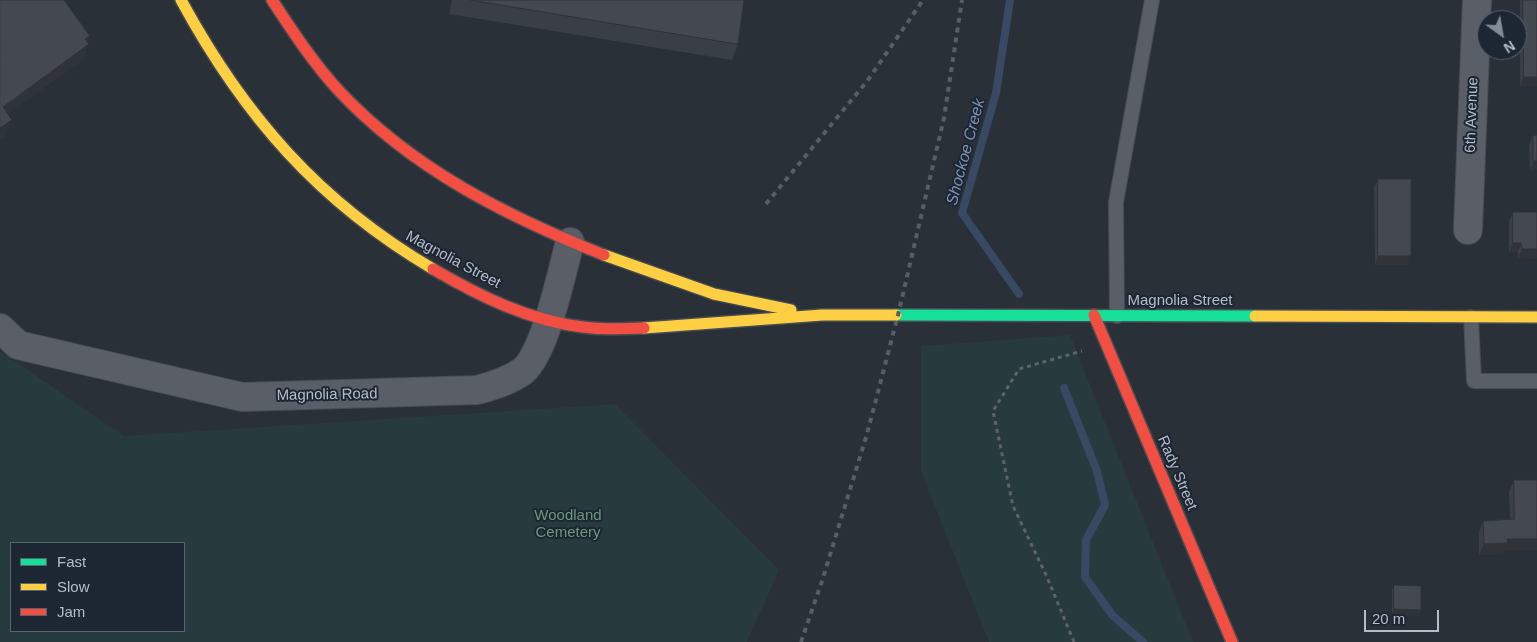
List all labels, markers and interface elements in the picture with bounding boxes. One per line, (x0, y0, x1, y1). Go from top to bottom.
north arrow (1477, 10, 1527, 60)
text: N (1501, 37, 1518, 56)
street label: 6th Avenue (1462, 77, 1482, 153)
water label: Shockoe Creek (943, 97, 989, 207)
street label: Magnolia Street (402, 227, 504, 293)
street label: Magnolia Street (1127, 292, 1233, 310)
street label: Magnolia Road (276, 385, 378, 405)
street label: Rady Street (1153, 433, 1201, 513)
park label: Woodland Cemetery (534, 507, 602, 542)
legend (10, 542, 185, 632)
text: Fast (57, 553, 86, 570)
text: Slow (57, 578, 90, 595)
scale bar (1367, 600, 1442, 632)
text: Jam (57, 603, 85, 620)
text: 20 m (1372, 610, 1405, 627)

